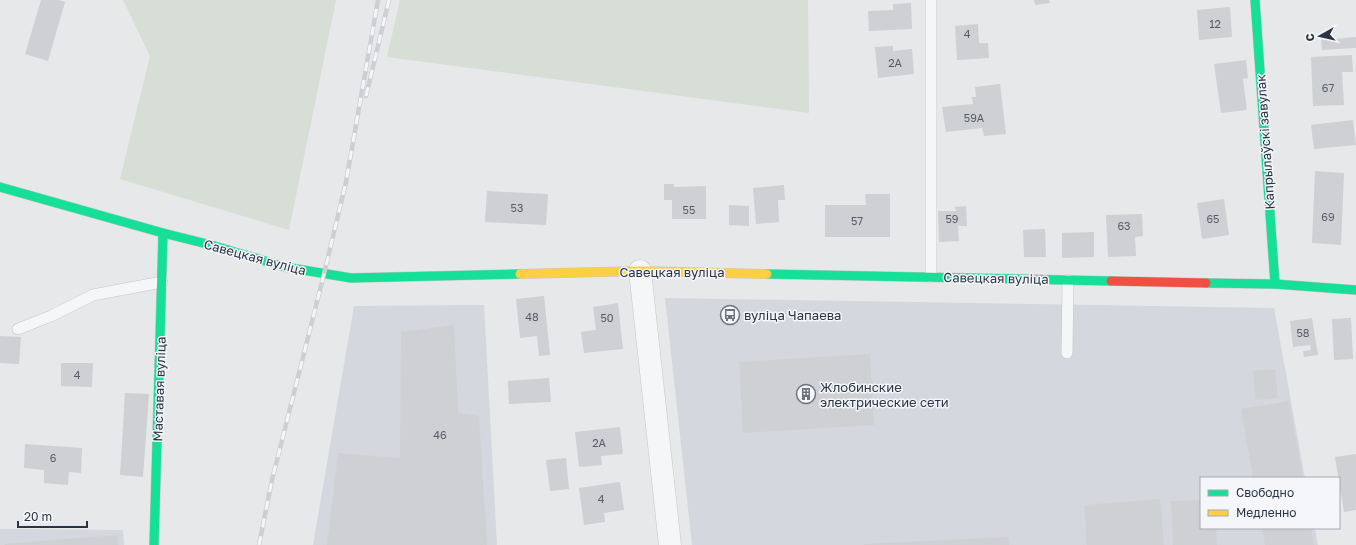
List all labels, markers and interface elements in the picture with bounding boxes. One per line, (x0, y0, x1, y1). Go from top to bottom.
north arrow (1300, 16, 1340, 56)
house number: 12 (1209, 17, 1221, 30)
house number: 4 (964, 27, 971, 40)
text: С (1303, 33, 1317, 42)
house number: 2А (888, 56, 903, 69)
street label: Капрылаўскі завулак (1252, 73, 1278, 210)
house number: 67 (1322, 81, 1334, 94)
house number: 59А (964, 111, 985, 124)
house number: 53 (511, 201, 523, 214)
house number: 55 (683, 203, 695, 216)
house number: 69 (1321, 210, 1335, 223)
house number: 59 (945, 212, 959, 225)
house number: 65 (1206, 212, 1220, 225)
house number: 57 (851, 214, 863, 227)
house number: 63 (1117, 219, 1131, 232)
street label: Савецкая вуліца (202, 236, 308, 278)
street label: Савецкая вуліца (619, 264, 725, 280)
street label: Савецкая вуліца (943, 269, 1049, 287)
bus stop icon: вуліца Чапаева (719, 304, 741, 326)
place label: вуліца Чапаева (744, 307, 841, 323)
house number: 48 (525, 310, 539, 323)
house number: 50 (600, 311, 614, 324)
house number: 58 (1296, 326, 1310, 339)
street label: Маставая вуліца (149, 336, 169, 442)
house number: 4 (74, 368, 81, 381)
place label: Жлобинские электрические сети (820, 379, 949, 410)
building icon: Жлобинские электрические сети (795, 383, 817, 405)
house number: 46 (433, 428, 447, 441)
house number: 2А (592, 436, 607, 449)
house number: 6 (50, 451, 57, 464)
legend (1200, 477, 1340, 529)
text: Свободно (1236, 485, 1294, 500)
house number: 4 (598, 492, 605, 505)
scale bar (18, 503, 87, 529)
text: Медленно (1236, 505, 1296, 520)
text: 20 m (24, 509, 52, 524)

